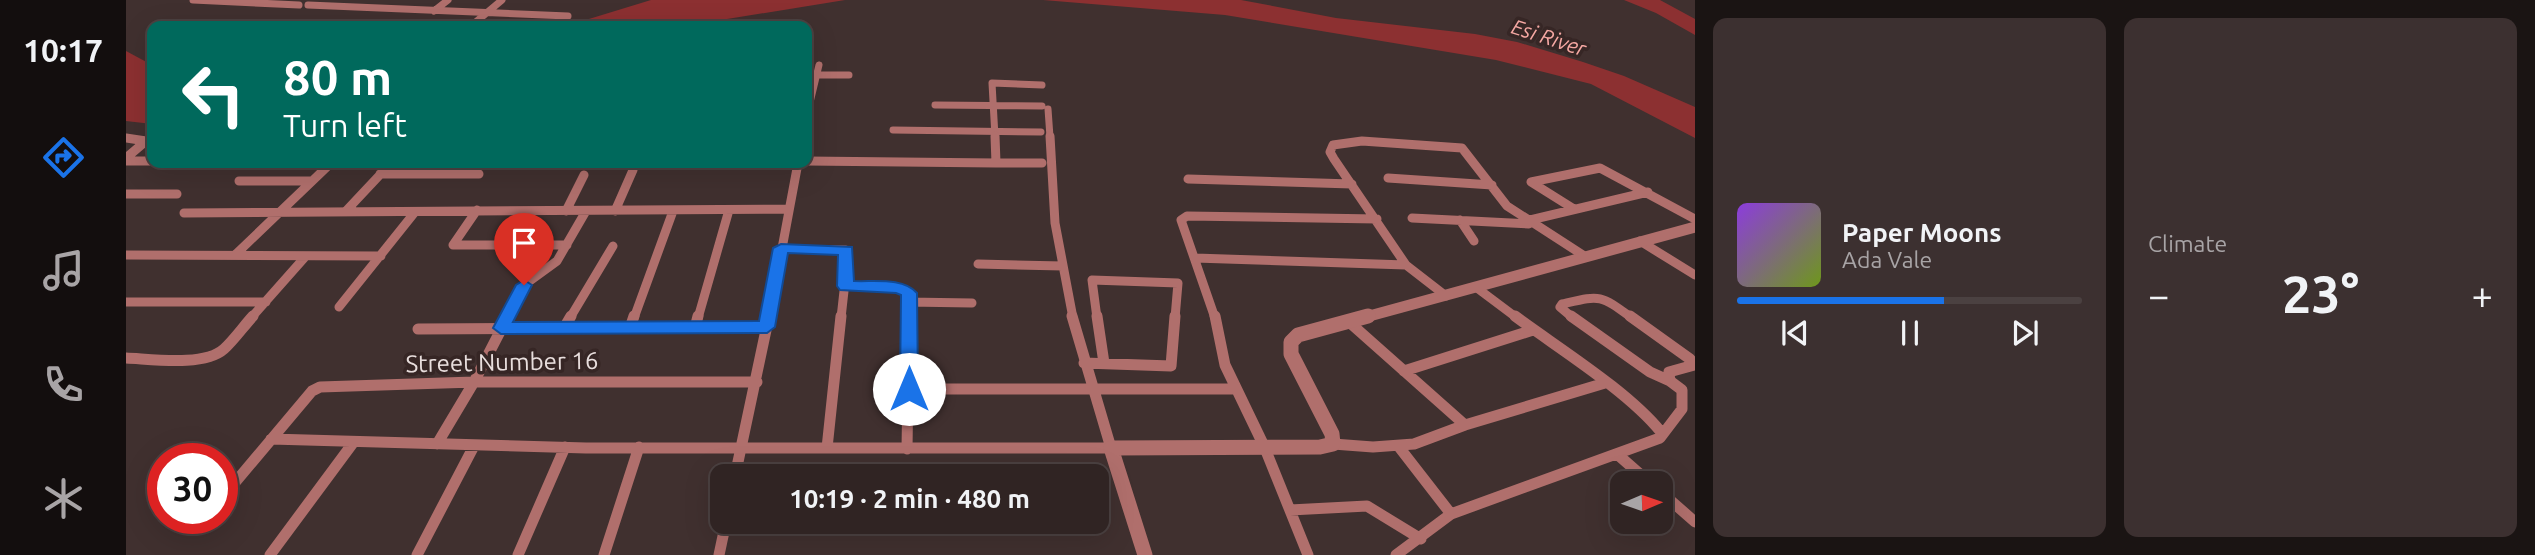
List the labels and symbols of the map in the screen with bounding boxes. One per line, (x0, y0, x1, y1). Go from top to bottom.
water label: Esi River (1509, 14, 1590, 61)
pin (494, 213, 554, 285)
street label: Street Number 16 (405, 347, 599, 377)
position arrow (872, 352, 946, 426)
speed limit sign: 30 (147, 443, 238, 534)
north arrow (1610, 471, 1673, 534)

